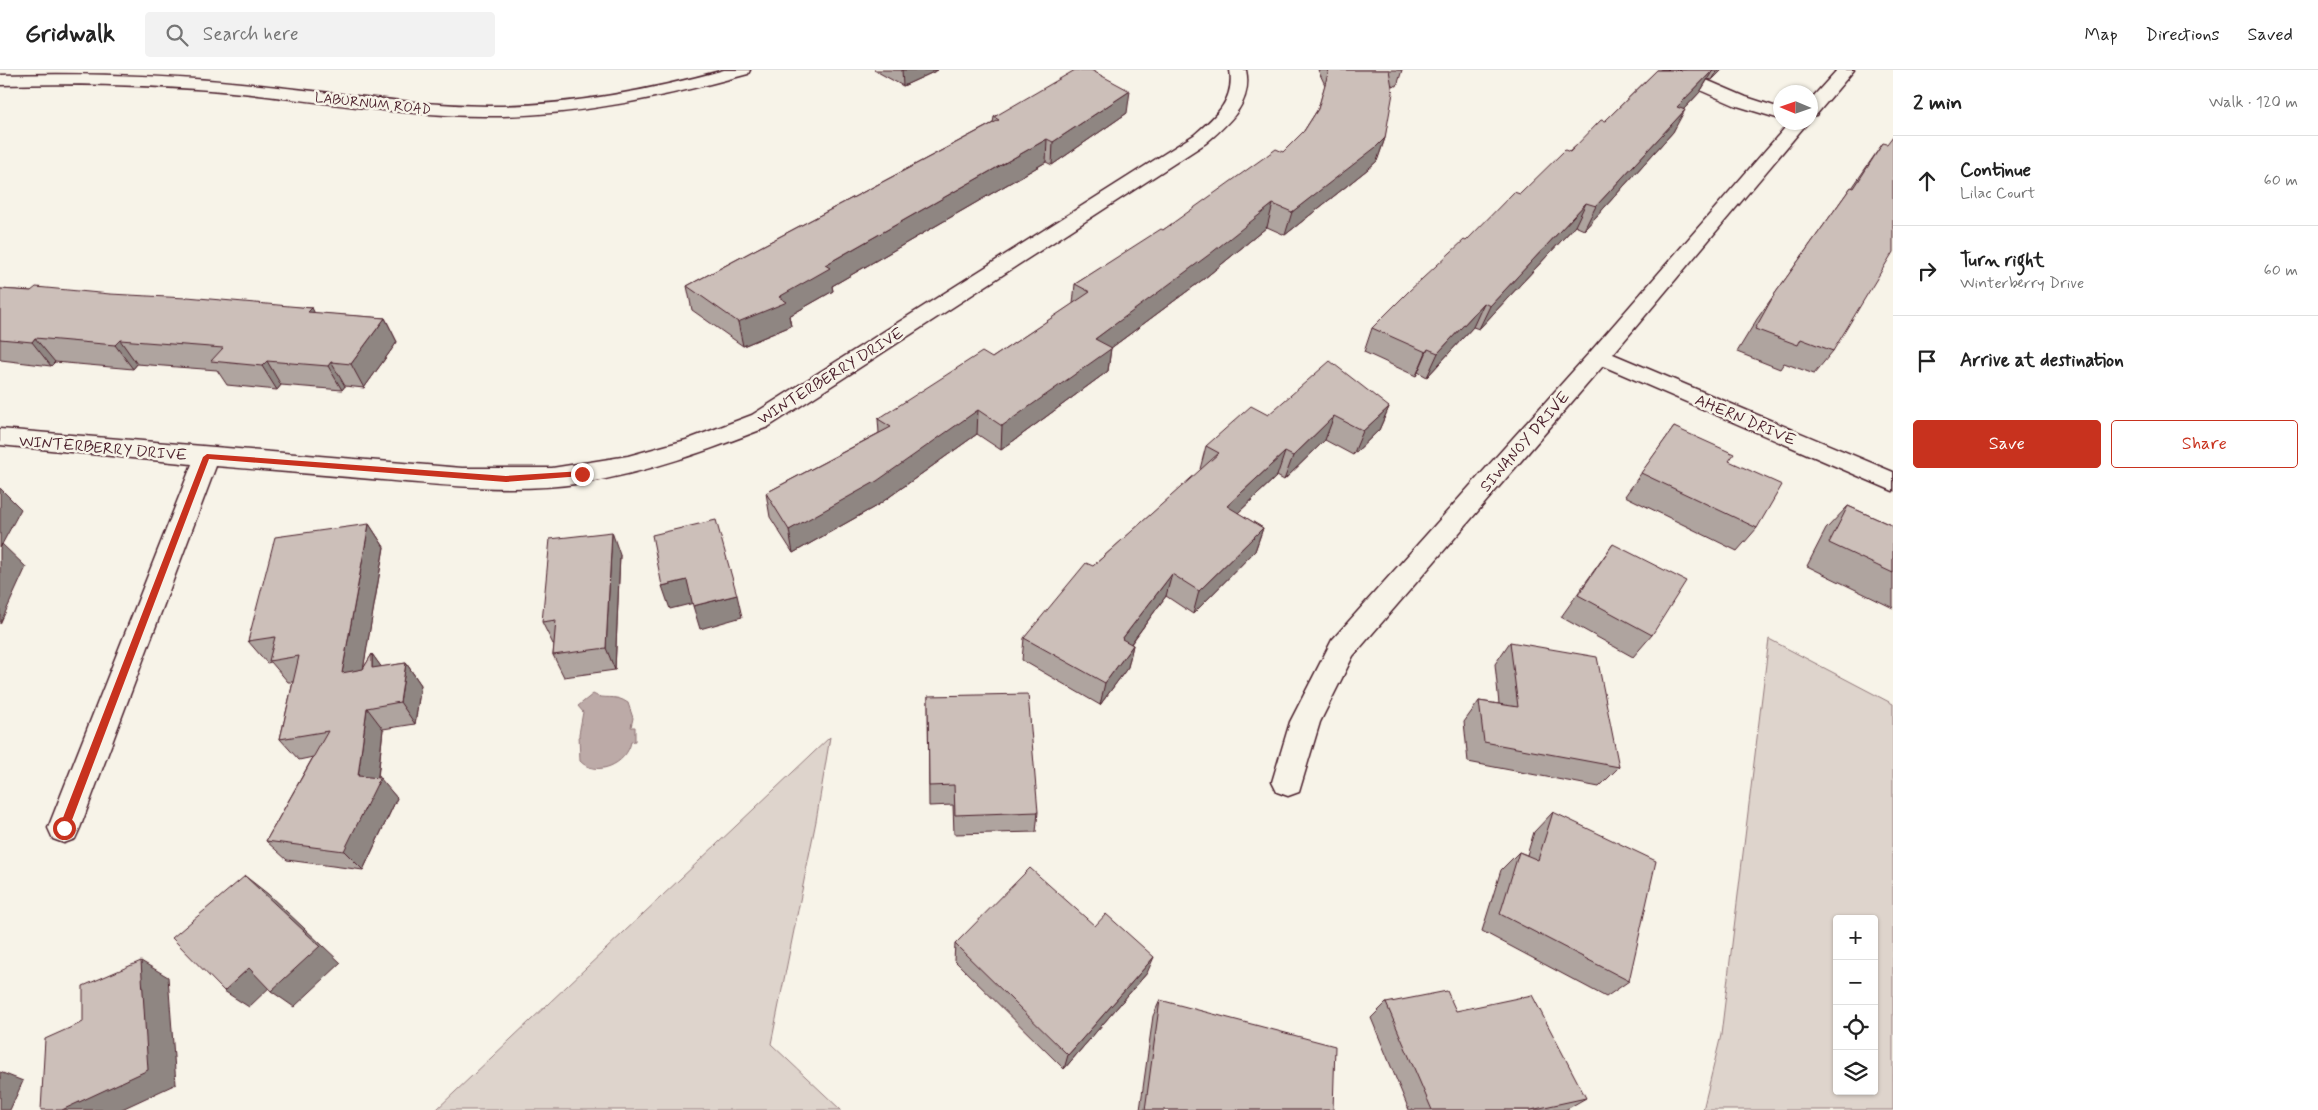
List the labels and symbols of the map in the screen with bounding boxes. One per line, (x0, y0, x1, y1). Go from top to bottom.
north arrow (1773, 85, 1818, 130)
street label: LABURNUM ROAD (314, 89, 432, 119)
street label: WINTERBERRY DRIVE (754, 323, 908, 430)
street label: SIWANOY DRIVE (1476, 387, 1575, 497)
street label: AHERN DRIVE (1692, 390, 1799, 451)
street label: WINTERBERRY DRIVE (18, 431, 188, 466)
route end (571, 463, 594, 486)
route start (53, 817, 76, 840)

